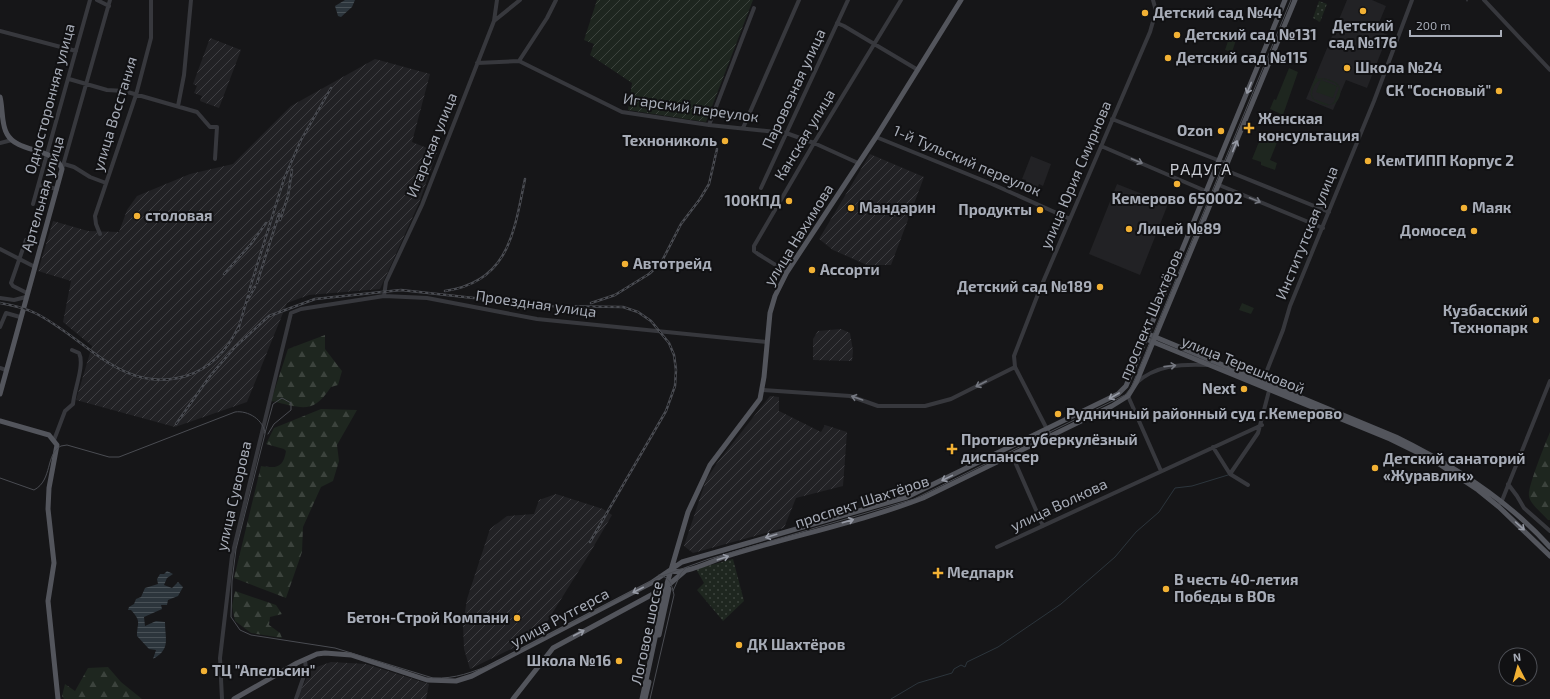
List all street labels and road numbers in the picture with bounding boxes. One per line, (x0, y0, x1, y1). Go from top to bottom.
street label: Односторонняя улица (20, 21, 79, 176)
street label: Паровозная улица (757, 26, 830, 152)
street label: улица Восстания (88, 54, 141, 174)
street label: Канская улица (770, 86, 839, 184)
street label: Игарский переулок (622, 89, 760, 126)
street label: Игарская улица (402, 90, 461, 200)
street label: улица Юрия Смирнова (1036, 98, 1115, 252)
street label: 1-й Тульский переулок (890, 121, 1044, 200)
street label: Артельная улица (17, 134, 68, 254)
street label: Институтская улица (1271, 163, 1342, 302)
street label: улица Нахимова (760, 180, 838, 289)
street label: проспект Шахтёров (1114, 247, 1186, 383)
street label: Проездная улица (474, 286, 598, 321)
street label: улица Терешковой (1179, 331, 1308, 398)
street label: улица Суворова (212, 439, 255, 553)
street label: проспект Шахтёров (792, 471, 931, 531)
street label: улица Волкова (1007, 474, 1110, 535)
street label: Логовое шоссе (626, 579, 666, 686)
street label: улица Рутгерса (507, 584, 612, 651)

